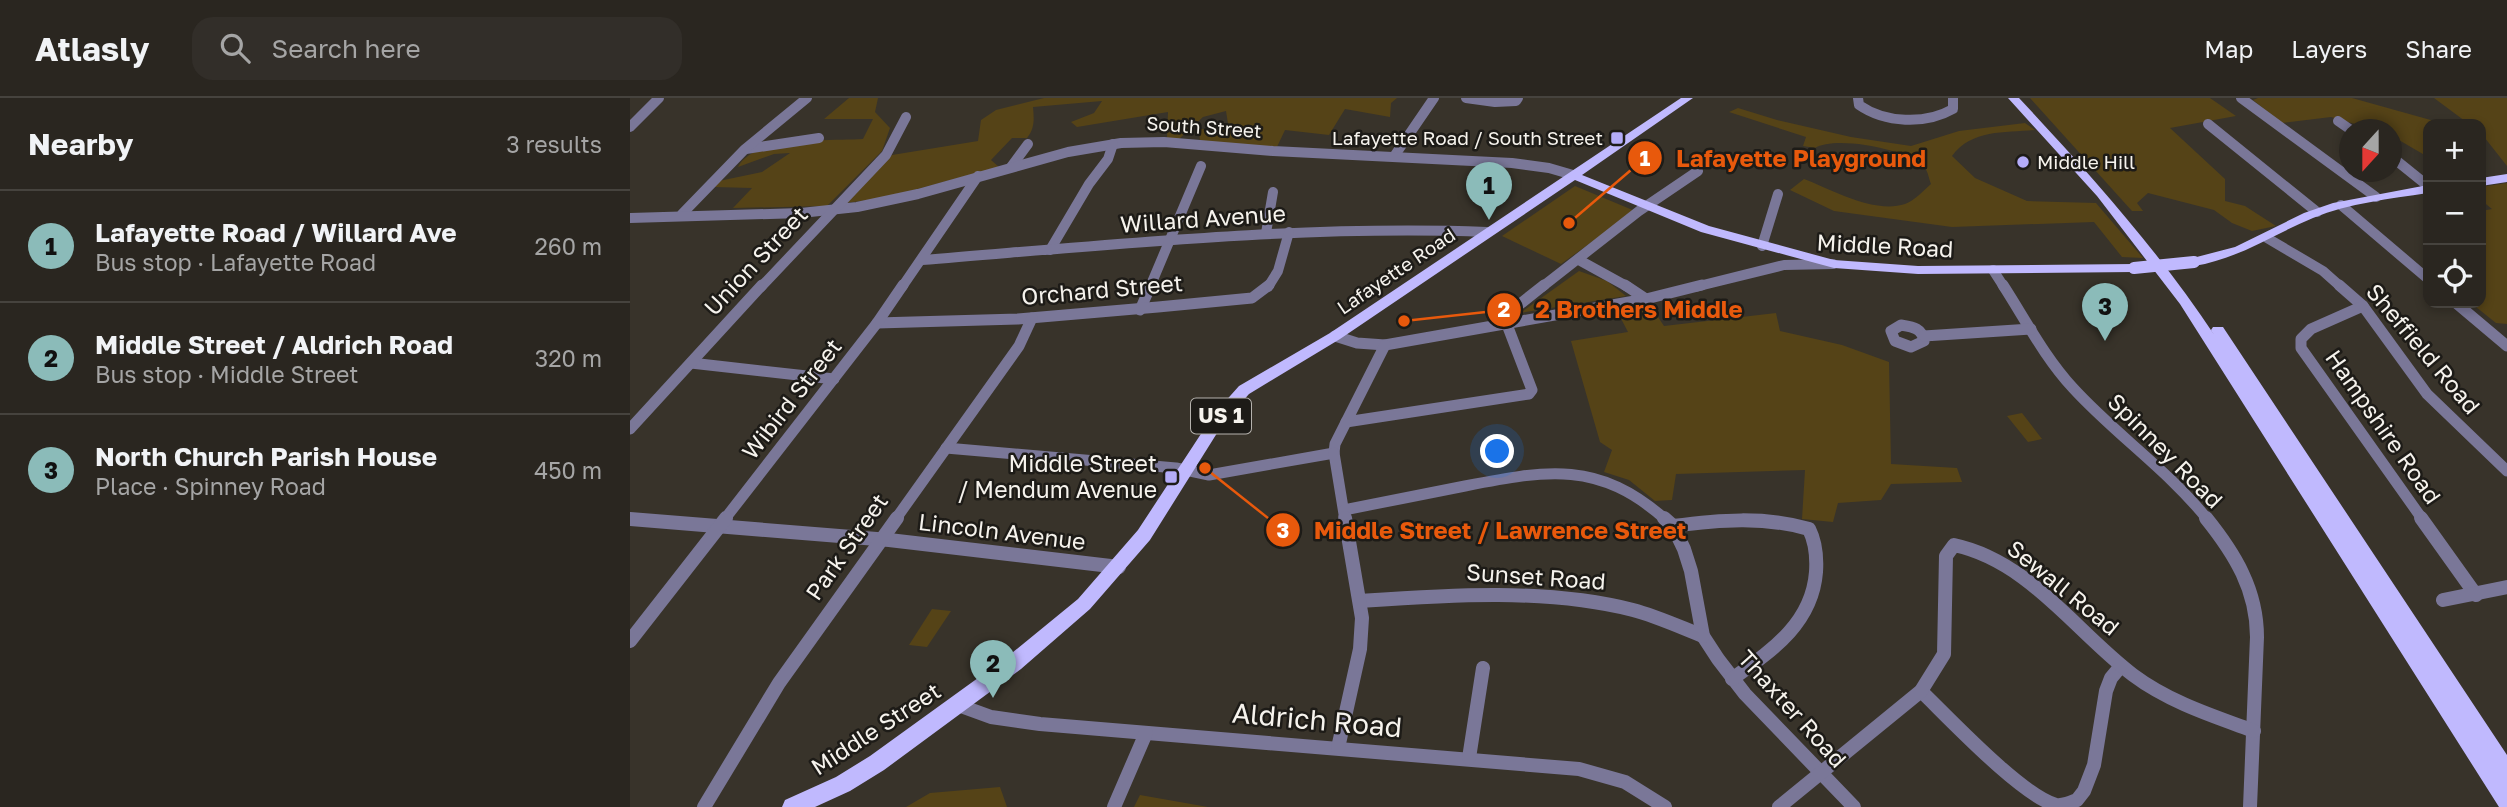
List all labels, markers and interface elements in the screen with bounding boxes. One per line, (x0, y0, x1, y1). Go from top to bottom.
search box (192, 17, 682, 80)
text: Atlasly (35, 29, 150, 68)
icon: search (216, 29, 254, 67)
text: Search here (272, 33, 421, 64)
text: Map (2204, 34, 2253, 63)
text: Layers (2291, 34, 2367, 63)
text: Share (2405, 34, 2472, 63)
street label: South Street (1146, 111, 1262, 142)
north arrow (2339, 119, 2402, 182)
map controls (2423, 119, 2486, 308)
button: + (2423, 119, 2486, 182)
text: Nearby (28, 126, 133, 162)
place label: Lafayette Road / South Street (1332, 126, 1603, 149)
text: 3 results (506, 130, 602, 158)
marker: Lafayette Road / South Street (1609, 130, 1625, 146)
callout: Lafayette Playground (1627, 136, 1940, 181)
text: Lafayette Playground (1676, 143, 1926, 172)
text: 1 (1640, 145, 1651, 171)
place label: Middle Hill (2037, 150, 2135, 173)
marker: Middle Hill (2015, 154, 2031, 170)
pin: 1 (1466, 162, 1512, 220)
button: − (2423, 182, 2486, 245)
street label: Willard Avenue (1119, 198, 1287, 238)
street label: Union Street (698, 200, 813, 321)
text: Lafayette Road / Willard Ave (95, 217, 457, 248)
street label: Lafayette Road (1332, 223, 1459, 319)
street label: Middle Road (1816, 227, 1954, 263)
text: 1 (45, 232, 57, 260)
text: 260 m (534, 232, 602, 260)
button: locate (2423, 245, 2486, 308)
text: Bus stop · Lafayette Road (95, 248, 376, 276)
street label: Orchard Street (1020, 268, 1184, 310)
street label: Sheffield Road (2361, 277, 2487, 419)
pin: 3 (2082, 283, 2128, 341)
callout: 2 Brothers Middle (1486, 287, 1757, 332)
text: 2 Brothers Middle (1535, 294, 1743, 323)
text: 2 (1498, 296, 1511, 322)
text: Middle Street / Aldrich Road (95, 329, 453, 360)
street label: Wibird Street (735, 333, 847, 464)
text: 2 (44, 344, 58, 372)
text: 320 m (535, 344, 602, 372)
street label: Hampshire Road (2320, 344, 2447, 509)
text: Bus stop · Middle Street (95, 360, 359, 388)
street label: Spinney Road (2102, 387, 2229, 514)
road number: US 1 (1191, 398, 1251, 434)
your location (1480, 434, 1514, 468)
text: North Church Parish House (95, 441, 437, 472)
place label: Middle Street / Mendum Avenue (958, 449, 1157, 503)
text: 3 (44, 456, 58, 484)
text: 450 m (534, 456, 602, 484)
marker: Middle Street / Mendum Avenue (1163, 469, 1179, 485)
text: Place · Spinney Road (95, 472, 326, 500)
street label: Park Street (799, 488, 893, 605)
street label: Lincoln Avenue (917, 507, 1087, 555)
callout: Middle Street / Lawrence Street (1265, 508, 1701, 553)
text: Middle Street / Lawrence Street (1314, 515, 1686, 544)
text: 3 (1277, 517, 1289, 543)
street label: Sewall Road (2002, 534, 2125, 641)
street label: Sunset Road (1465, 557, 1607, 595)
pin: 2 (970, 640, 1016, 698)
street label: Thaxter Road (1733, 644, 1853, 773)
street label: Middle Street (806, 676, 945, 780)
street label: Aldrich Road (1231, 696, 1403, 743)

